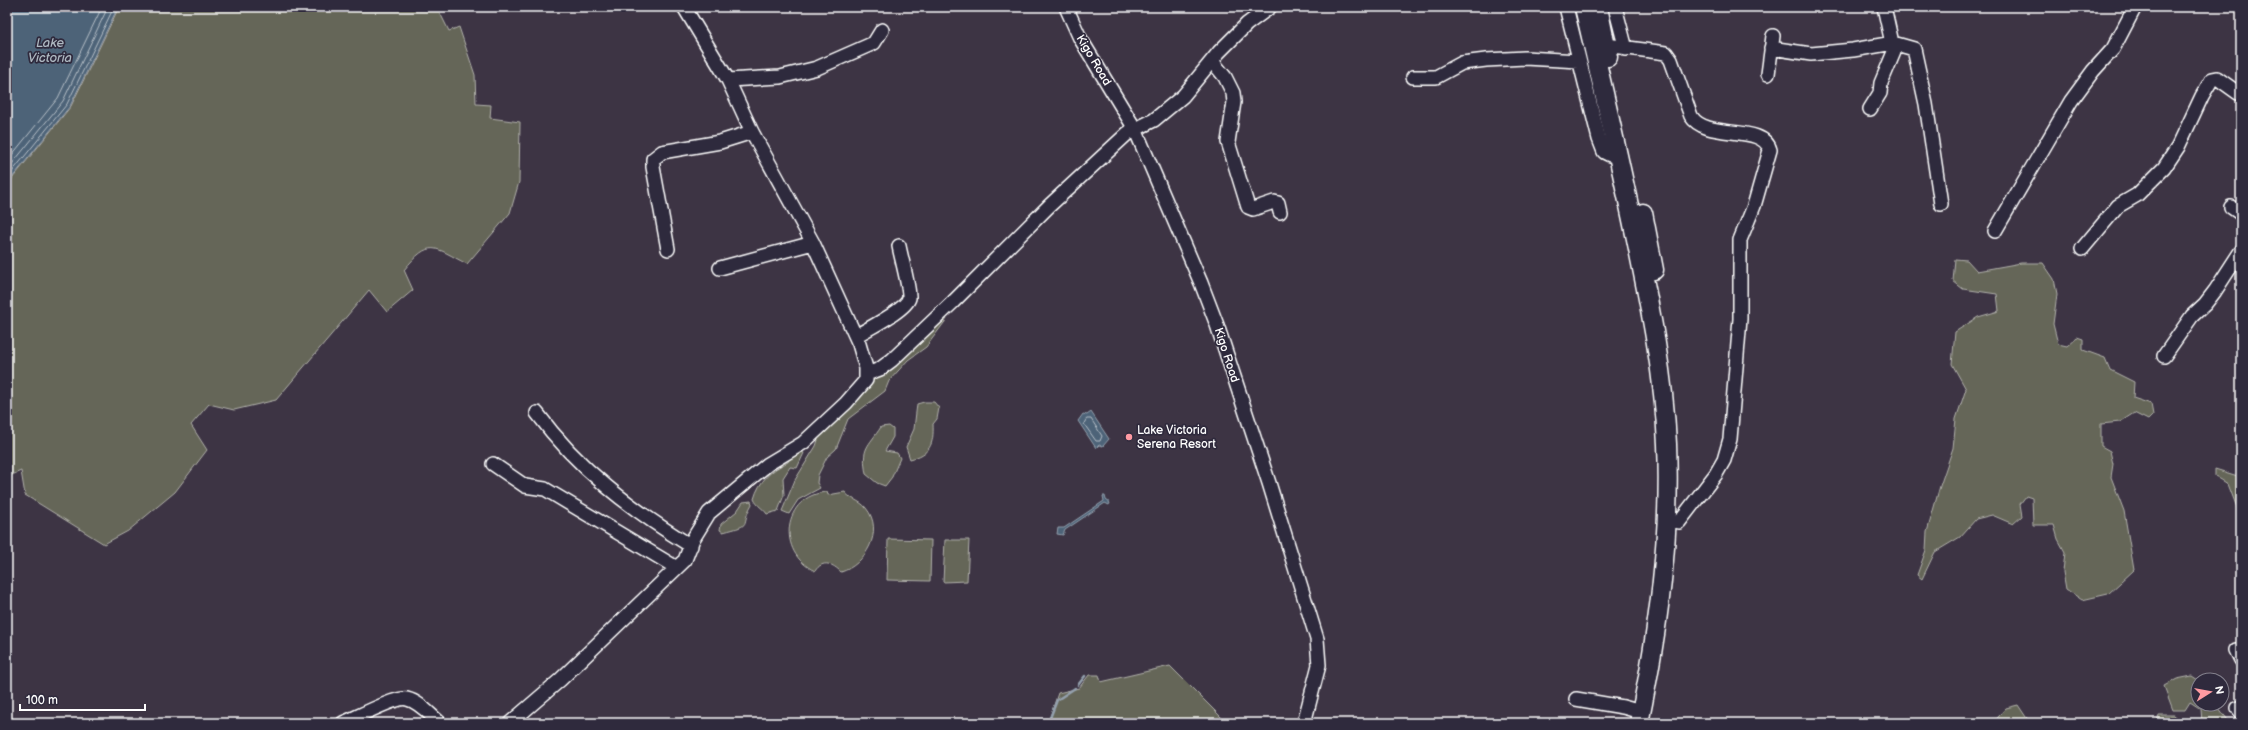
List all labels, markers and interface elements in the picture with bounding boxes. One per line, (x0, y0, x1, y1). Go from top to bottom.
street label: Kigo Road (1073, 32, 1115, 88)
water label: Lake Victoria (28, 35, 72, 66)
street label: Kigo Road (1211, 326, 1242, 384)
place label: Lake Victoria Serena Resort (1137, 423, 1216, 452)
marker: Lake Victoria Serena Resort (1124, 432, 1134, 442)
north arrow (2190, 672, 2230, 712)
text: N (2212, 685, 2226, 695)
scale bar (20, 686, 145, 712)
text: 100 m (26, 693, 58, 708)

